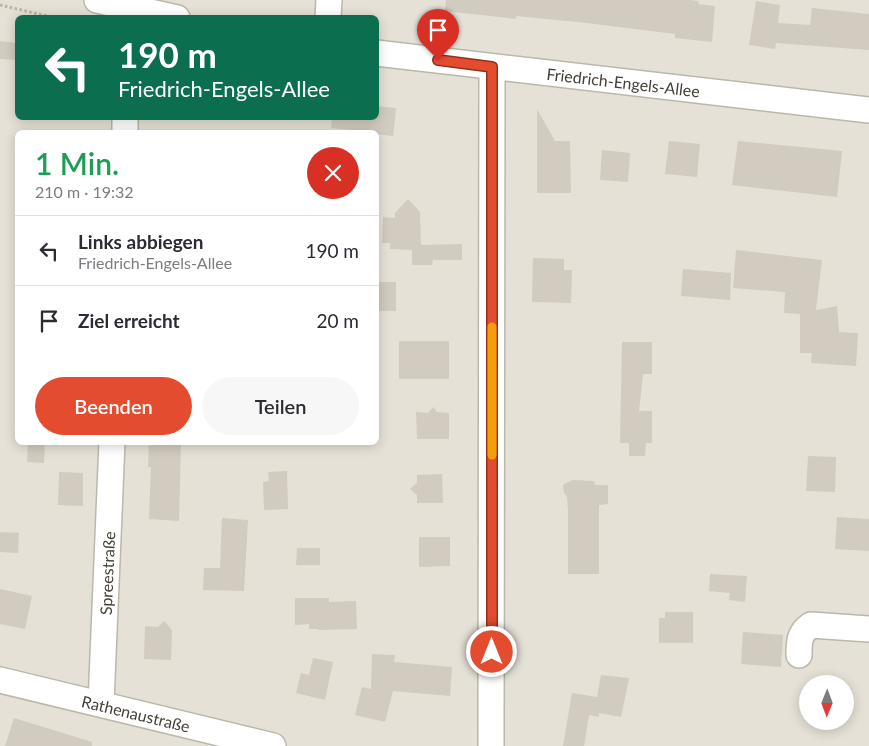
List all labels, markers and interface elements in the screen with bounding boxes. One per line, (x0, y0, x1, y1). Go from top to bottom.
pin (417, 9, 459, 60)
icon: arrive (424, 16, 452, 44)
text: 190 m (118, 33, 217, 75)
icon: left (35, 35, 100, 100)
street label: Friedrich-Engels-Allee (546, 63, 701, 100)
text: Friedrich-Engels-Allee (118, 75, 330, 102)
text: 1 Min. (35, 145, 119, 181)
button: close (307, 147, 359, 199)
text: 210 m · 19:32 (35, 182, 134, 201)
text: Links abbiegen (78, 230, 203, 253)
icon: left (35, 237, 63, 265)
text: 190 m (305, 239, 359, 262)
text: Friedrich-Engels-Allee (78, 253, 232, 272)
icon: arrive (35, 307, 63, 335)
text: Ziel erreicht (78, 309, 180, 332)
text: 20 m (316, 309, 359, 332)
button: Beenden (35, 377, 192, 435)
button: Teilen (202, 377, 359, 435)
street label: Spreestraße (95, 531, 118, 615)
position arrow (465, 625, 517, 677)
north arrow (799, 675, 854, 730)
map controls (799, 675, 854, 730)
street label: Rathenaustraße (80, 691, 192, 735)

